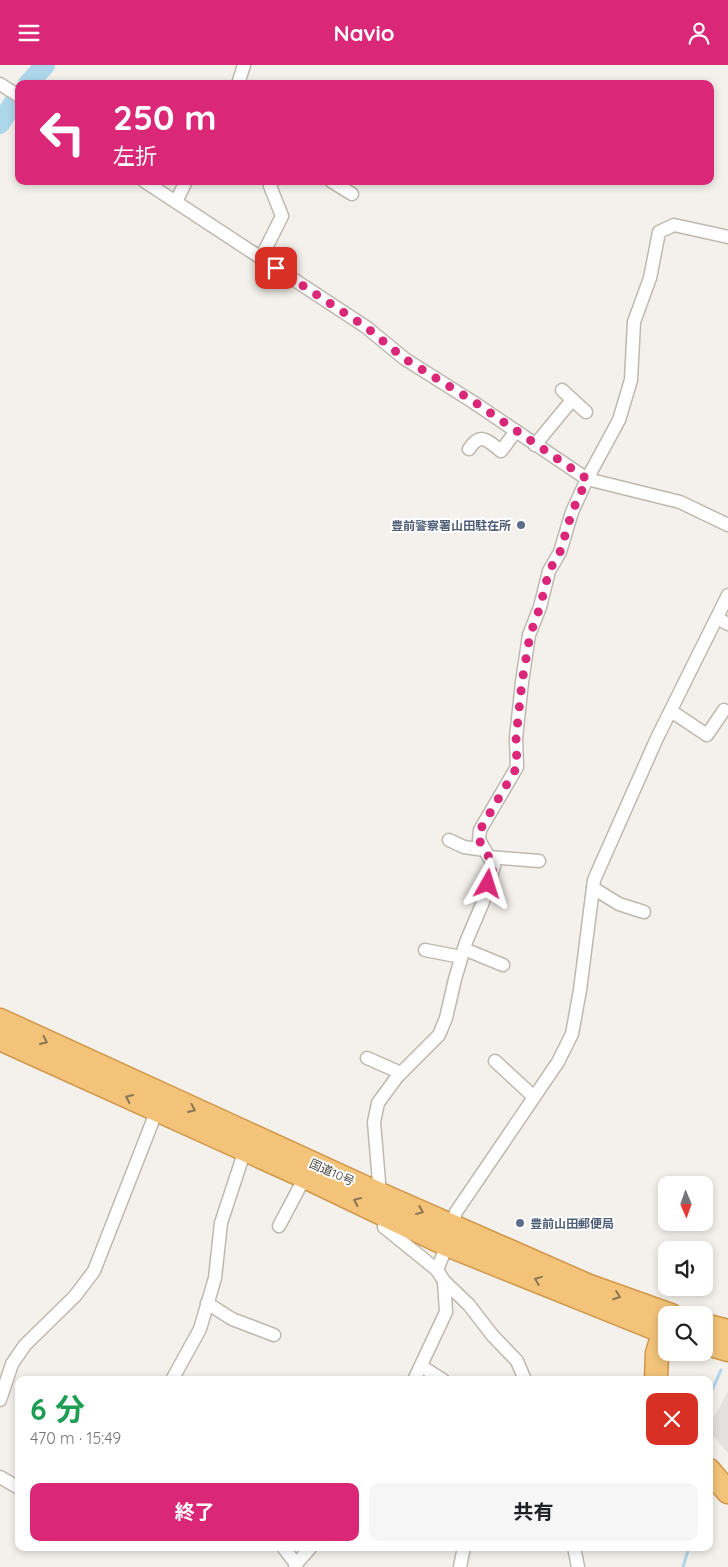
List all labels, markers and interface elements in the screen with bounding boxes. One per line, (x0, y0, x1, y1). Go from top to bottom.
icon: menu (15, 19, 43, 47)
text: Navio (333, 19, 395, 47)
icon: person (685, 19, 713, 47)
text: 250 m (113, 95, 217, 139)
icon: left (30, 100, 95, 165)
text: 左折 (113, 142, 157, 170)
pin (255, 247, 297, 289)
icon: arrive (262, 254, 290, 282)
place label: 豊前警察署山田駐在所 (391, 518, 511, 533)
marker: 豊前警察署山田駐在所 (515, 519, 527, 531)
position arrow (461, 857, 513, 909)
one-way arrow (39, 1034, 48, 1045)
one-way arrow (125, 1093, 134, 1104)
one-way arrow (187, 1102, 196, 1113)
street label: 国道10号 (307, 1155, 357, 1189)
north arrow (658, 1176, 712, 1231)
map controls (658, 1176, 713, 1361)
one-way arrow (353, 1197, 362, 1208)
one-way arrow (415, 1205, 424, 1216)
place label: 豊前山田郵便局 (530, 1216, 614, 1231)
marker: 豊前山田郵便局 (514, 1217, 526, 1229)
button: sound (658, 1241, 713, 1296)
one-way arrow (534, 1276, 542, 1286)
one-way arrow (613, 1290, 621, 1300)
button: search (658, 1306, 713, 1361)
text: 6 分 (30, 1390, 85, 1428)
button: close (646, 1393, 698, 1445)
text: 470 m · 15:49 (30, 1428, 121, 1448)
button: 終了 (30, 1483, 359, 1541)
button: 共有 (369, 1483, 698, 1541)

